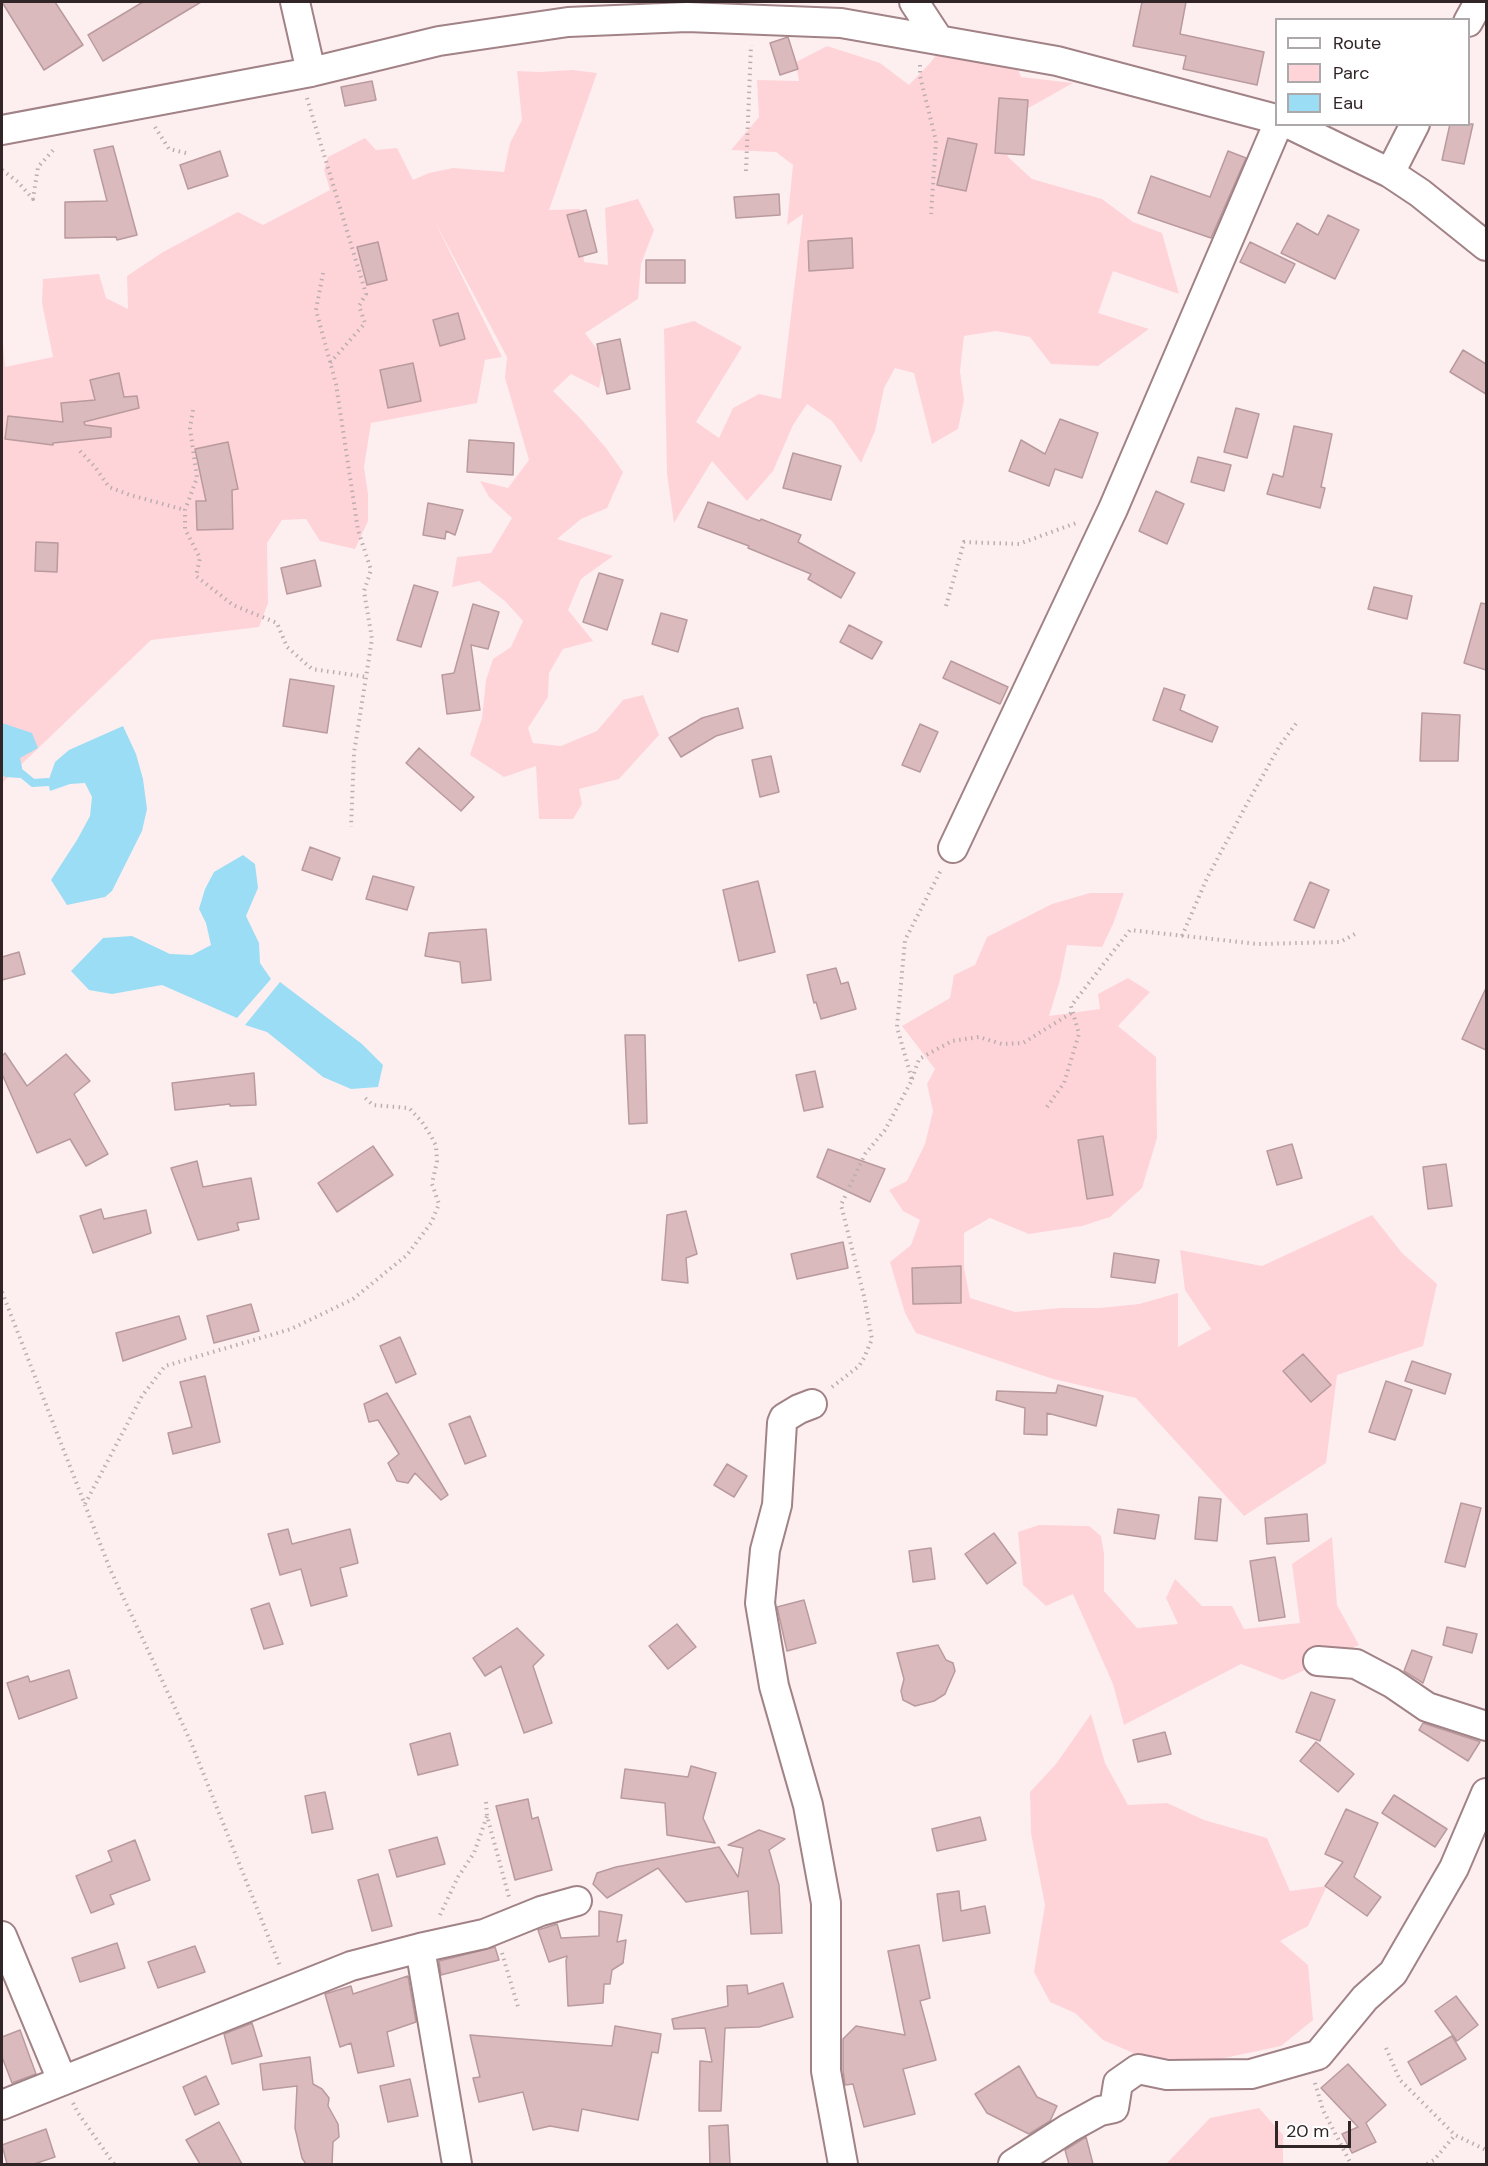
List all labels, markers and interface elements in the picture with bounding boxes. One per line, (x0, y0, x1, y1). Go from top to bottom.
legend (1275, 18, 1470, 126)
text: Route (1333, 31, 1381, 55)
text: Parc (1333, 61, 1369, 85)
text: Eau (1333, 91, 1363, 115)
scale bar (1278, 2109, 1354, 2147)
text: 20 m (1286, 2119, 1329, 2143)

